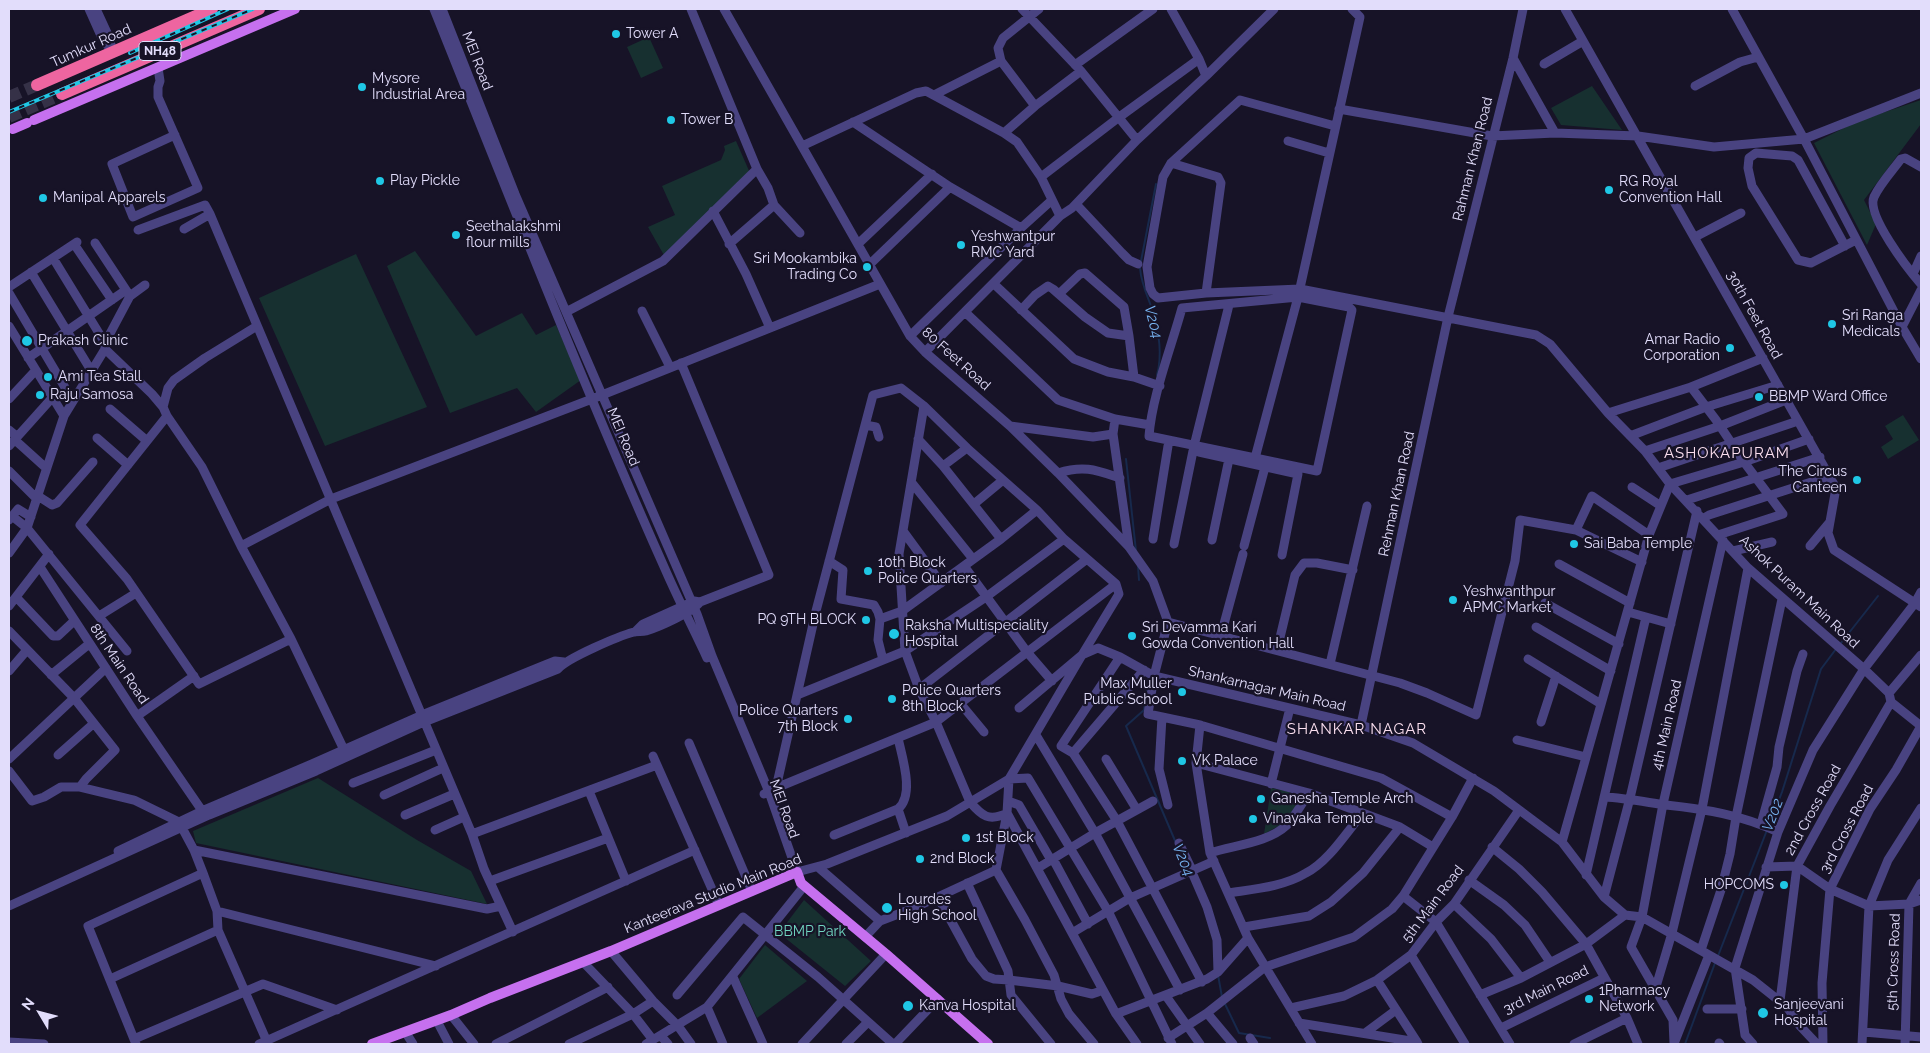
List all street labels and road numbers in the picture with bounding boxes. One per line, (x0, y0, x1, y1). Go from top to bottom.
street label: Tumkur Road (48, 21, 134, 71)
street label: MEI Road (458, 29, 496, 93)
road number: NH48 (139, 41, 181, 60)
street label: Rahman Khan Road (1449, 95, 1497, 223)
street label: 30th Feet Road (1723, 268, 1785, 362)
street label: 80 Feet Road (918, 324, 994, 394)
street label: MEI Road (603, 405, 643, 469)
street label: Rehman Khan Road (1376, 430, 1418, 558)
street label: Ashok Puram Main Road (1736, 532, 1862, 652)
street label: 8th Main Road (86, 621, 152, 707)
street label: Shankarnagar Main Road (1187, 663, 1347, 715)
street label: 4th Main Road (1648, 678, 1686, 772)
street label: 2nd Cross Road (1781, 762, 1845, 858)
street label: MEI Road (766, 777, 802, 841)
street label: 3rd Cross Road (1817, 782, 1877, 876)
street label: Kanteerava Studio Main Road (622, 851, 804, 937)
street label: 5th Main Road (1399, 862, 1467, 946)
street label: 5th Cross Road (1884, 913, 1904, 1011)
street label: 3rd Main Road (1501, 962, 1591, 1018)

